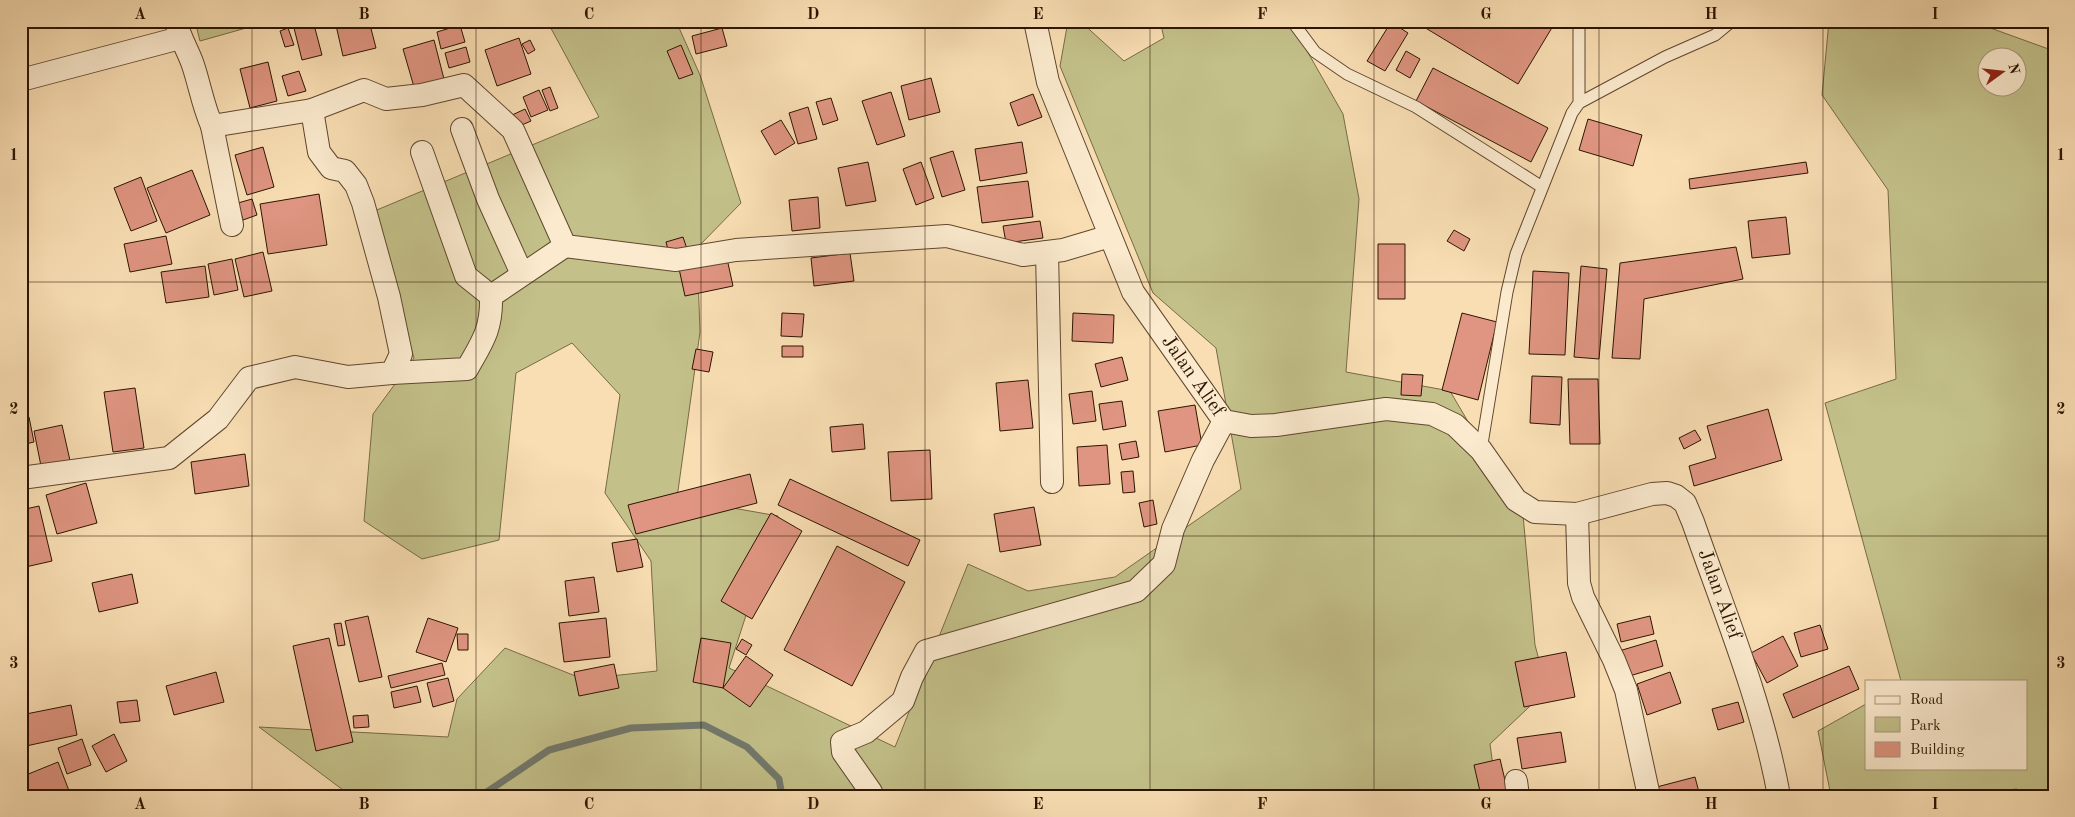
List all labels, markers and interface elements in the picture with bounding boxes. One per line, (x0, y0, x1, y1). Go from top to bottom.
text: A (134, 7, 146, 23)
text: B (358, 7, 370, 23)
text: C (584, 7, 594, 23)
text: D (807, 7, 819, 23)
text: E (1032, 7, 1044, 23)
text: F (1257, 7, 1268, 23)
text: G (1480, 7, 1492, 23)
text: H (1704, 7, 1718, 23)
text: I (1931, 7, 1939, 23)
north arrow (1978, 48, 2028, 98)
text: N (2005, 62, 2022, 76)
text: 1 (9, 148, 19, 164)
text: 1 (2056, 148, 2066, 164)
street label: Jalan Alief (1157, 332, 1229, 422)
text: 2 (9, 402, 19, 418)
text: 2 (2056, 402, 2066, 418)
street label: Jalan Alief (1694, 547, 1745, 643)
text: 3 (9, 656, 19, 672)
text: 3 (2056, 656, 2066, 672)
legend (1865, 680, 2028, 770)
text: Road (1910, 693, 1944, 708)
text: Park (1910, 719, 1941, 734)
text: Building (1910, 743, 1965, 758)
text: A (134, 797, 146, 813)
text: B (358, 797, 370, 813)
text: C (584, 797, 594, 813)
text: D (807, 797, 819, 813)
text: E (1032, 797, 1044, 813)
text: F (1257, 797, 1268, 813)
text: G (1480, 797, 1492, 813)
text: H (1704, 797, 1718, 813)
text: I (1931, 797, 1939, 813)

